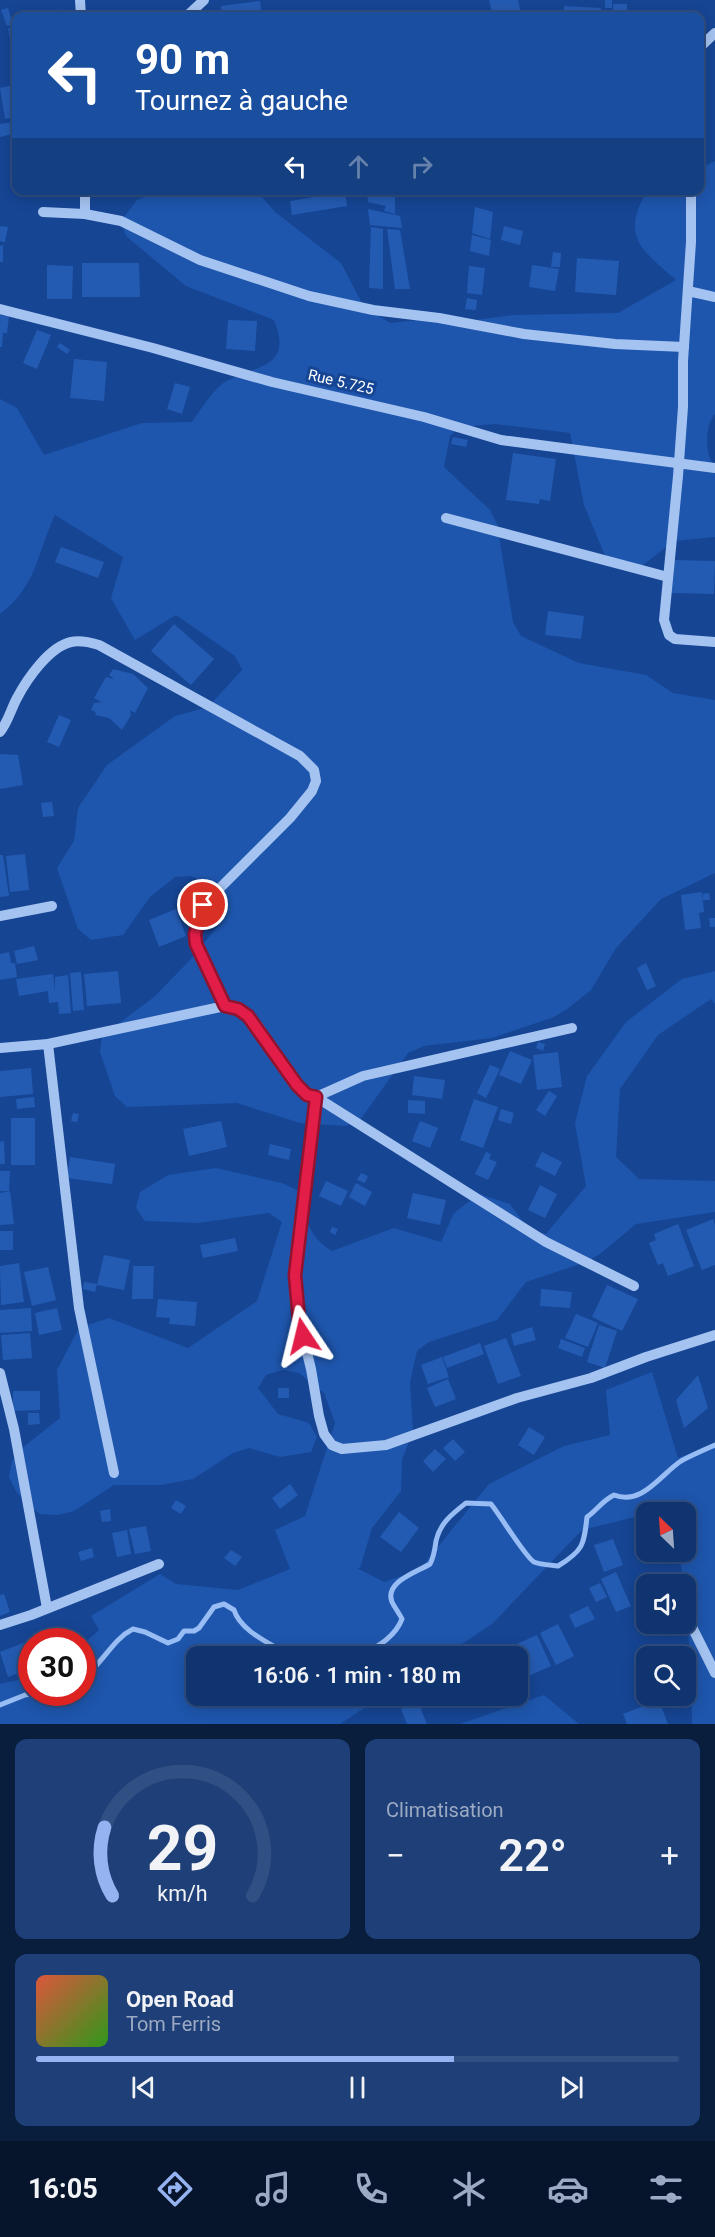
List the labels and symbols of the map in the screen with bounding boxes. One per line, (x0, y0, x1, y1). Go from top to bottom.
street label: Rue 5.725 (306, 366, 376, 398)
pin (177, 879, 228, 930)
position arrow (271, 1304, 335, 1368)
north arrow (636, 1502, 696, 1562)
speed limit sign: 30 (18, 1628, 96, 1706)

